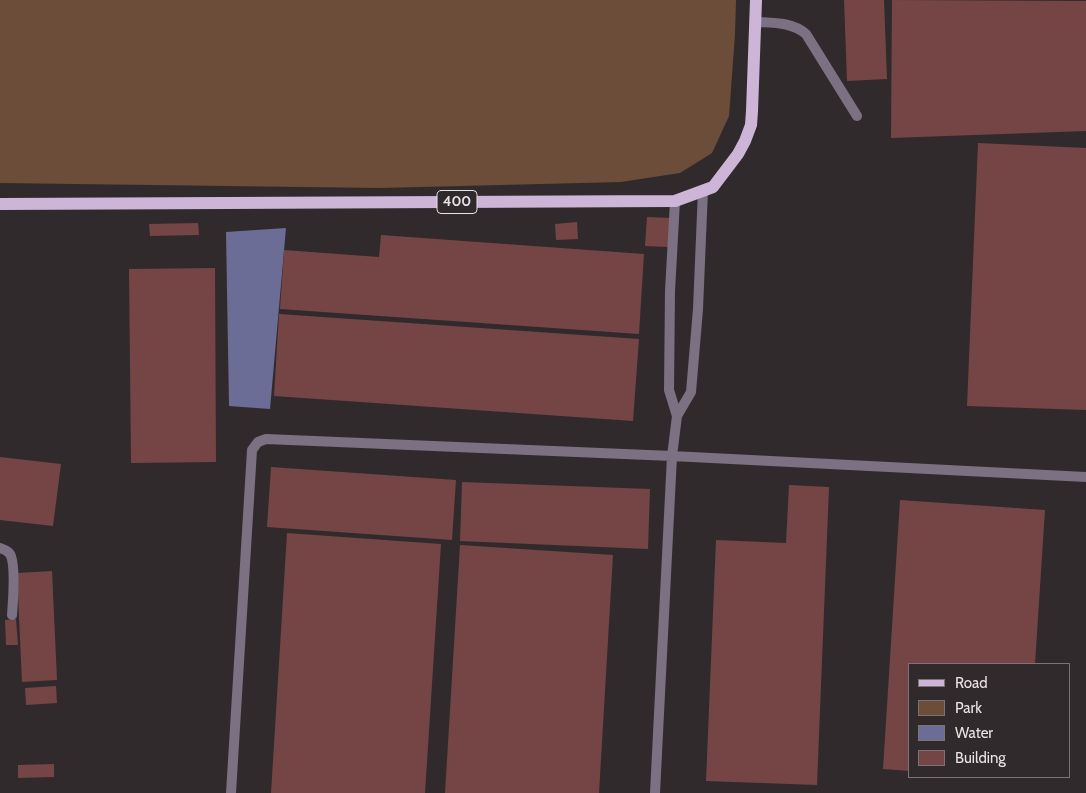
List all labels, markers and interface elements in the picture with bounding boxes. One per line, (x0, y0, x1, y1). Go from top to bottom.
road number: 400 (437, 190, 477, 213)
legend (908, 663, 1071, 778)
text: Road (955, 674, 988, 692)
text: Park (955, 699, 982, 717)
text: Water (955, 724, 993, 742)
text: Building (955, 749, 1006, 767)

